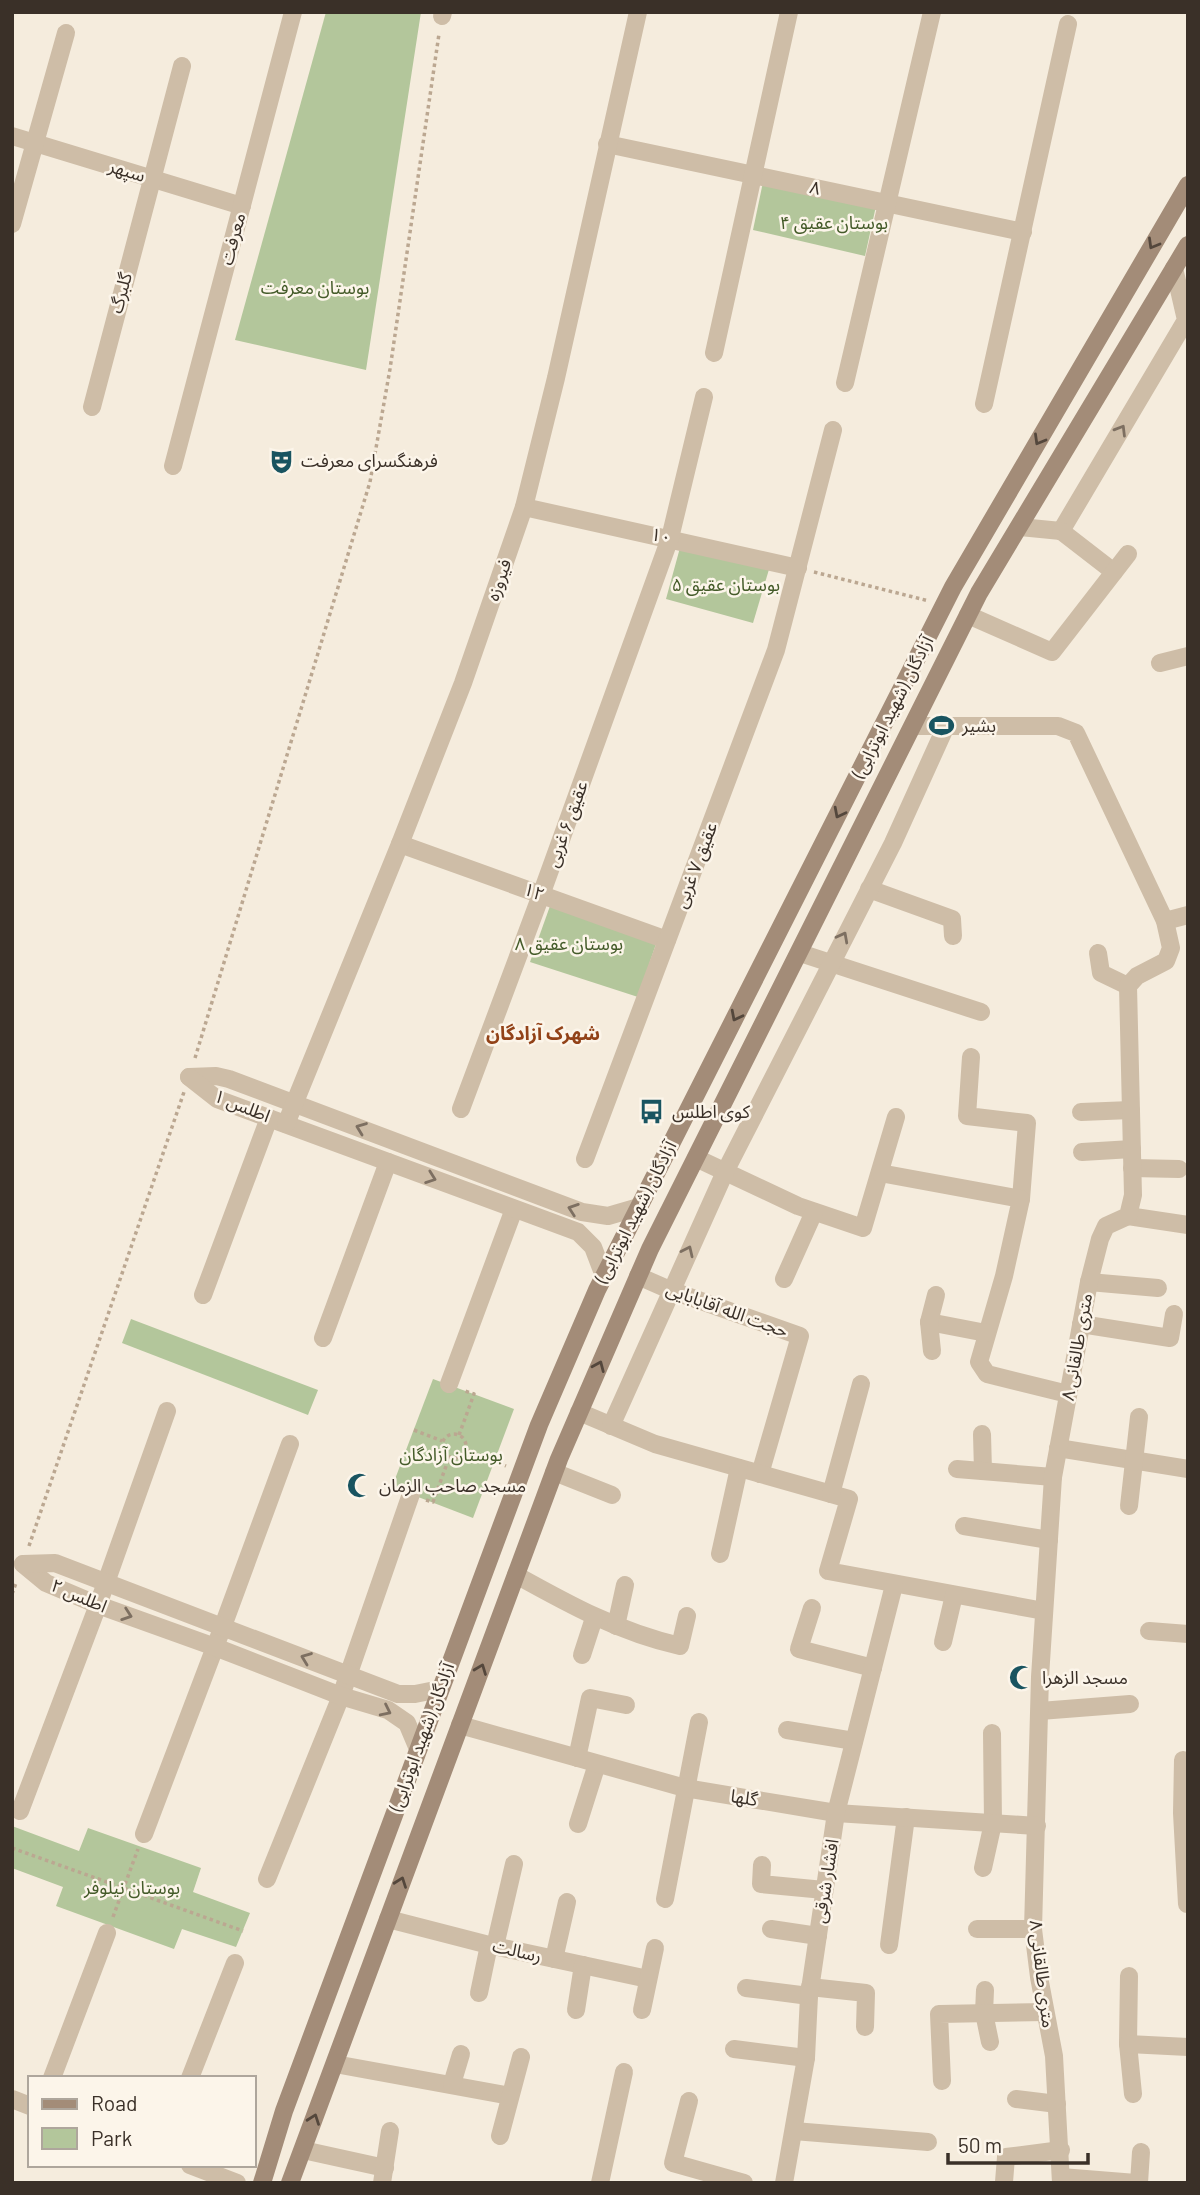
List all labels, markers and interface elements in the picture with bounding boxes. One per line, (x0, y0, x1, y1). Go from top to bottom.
street label: سپهر (105, 154, 148, 187)
street label: ۸ (808, 175, 823, 199)
street label: معرفت (215, 210, 251, 268)
park label: بوستان عقیق ۴ (780, 211, 888, 234)
one-way arrow (1149, 236, 1162, 249)
street label: گلبرگ (104, 269, 137, 316)
park label: بوستان معرفت (261, 276, 369, 299)
one-way arrow (1112, 424, 1125, 437)
one-way arrow (1034, 433, 1047, 446)
theatre icon: فرهنگسرای معرفت (267, 447, 295, 475)
place label: فرهنگسرای معرفت (301, 449, 438, 472)
street label: ۱۰ (649, 522, 674, 548)
street label: فیروزه (481, 556, 516, 604)
park label: بوستان عقیق ۵ (672, 573, 780, 596)
street label: آزادگان (شهید ابوترابی) (846, 631, 939, 783)
sports icon: بشیر (928, 712, 956, 740)
place label: بشیر (961, 714, 996, 737)
street label: عقیق ۶ غربی (540, 777, 593, 870)
one-way arrow (833, 806, 847, 818)
street label: عقیق ۷ غربی (669, 818, 722, 911)
street label: ۱۲ (521, 877, 548, 905)
park label: بوستان عقیق ۸ (515, 932, 623, 955)
one-way arrow (835, 932, 849, 945)
one-way arrow (731, 1009, 744, 1021)
district label: شهرک آزادگان (486, 1021, 600, 1045)
street label: اطلس ۱ (211, 1084, 274, 1127)
bus stop icon: کوی اطلس (638, 1098, 666, 1126)
place label: کوی اطلس (672, 1100, 750, 1123)
one-way arrow (355, 1123, 367, 1137)
street label: آزادگان (شهید ابوترابی) (589, 1136, 682, 1288)
one-way arrow (425, 1170, 437, 1184)
one-way arrow (568, 1203, 580, 1217)
one-way arrow (680, 1246, 694, 1258)
street label: حجت الله آقابابایی (663, 1277, 791, 1342)
street label: ۸ متری طالقانی (1056, 1291, 1097, 1402)
one-way arrow (591, 1361, 605, 1373)
park label: بوستان آزادگان (399, 1443, 503, 1466)
mosque icon: مسجد صاحب الزمان (345, 1472, 373, 1500)
place label: مسجد صاحب الزمان (379, 1474, 526, 1497)
street label: اطلس ۲ (48, 1574, 111, 1618)
one-way arrow (120, 1607, 132, 1621)
one-way arrow (300, 1652, 312, 1666)
street label: آزادگان (شهید ابوترابی) (384, 1659, 459, 1815)
one-way arrow (472, 1664, 486, 1676)
mosque icon: مسجد الزهرا (1008, 1664, 1036, 1692)
place label: مسجد الزهرا (1042, 1666, 1128, 1689)
one-way arrow (379, 1703, 391, 1717)
street label: گلها (729, 1784, 760, 1810)
street label: افشار شرقی (807, 1837, 844, 1925)
park label: بوستان نیلوفر (83, 1876, 180, 1899)
one-way arrow (393, 1877, 407, 1889)
street label: ۸ متری طالقانی (1024, 1919, 1061, 2029)
street label: رسالت (490, 1934, 544, 1967)
legend (28, 2076, 256, 2167)
text: Road (91, 2090, 137, 2115)
one-way arrow (306, 2114, 320, 2126)
scale bar (948, 2122, 1088, 2166)
text: Park (91, 2125, 132, 2150)
text: 50 m (958, 2132, 1002, 2157)

